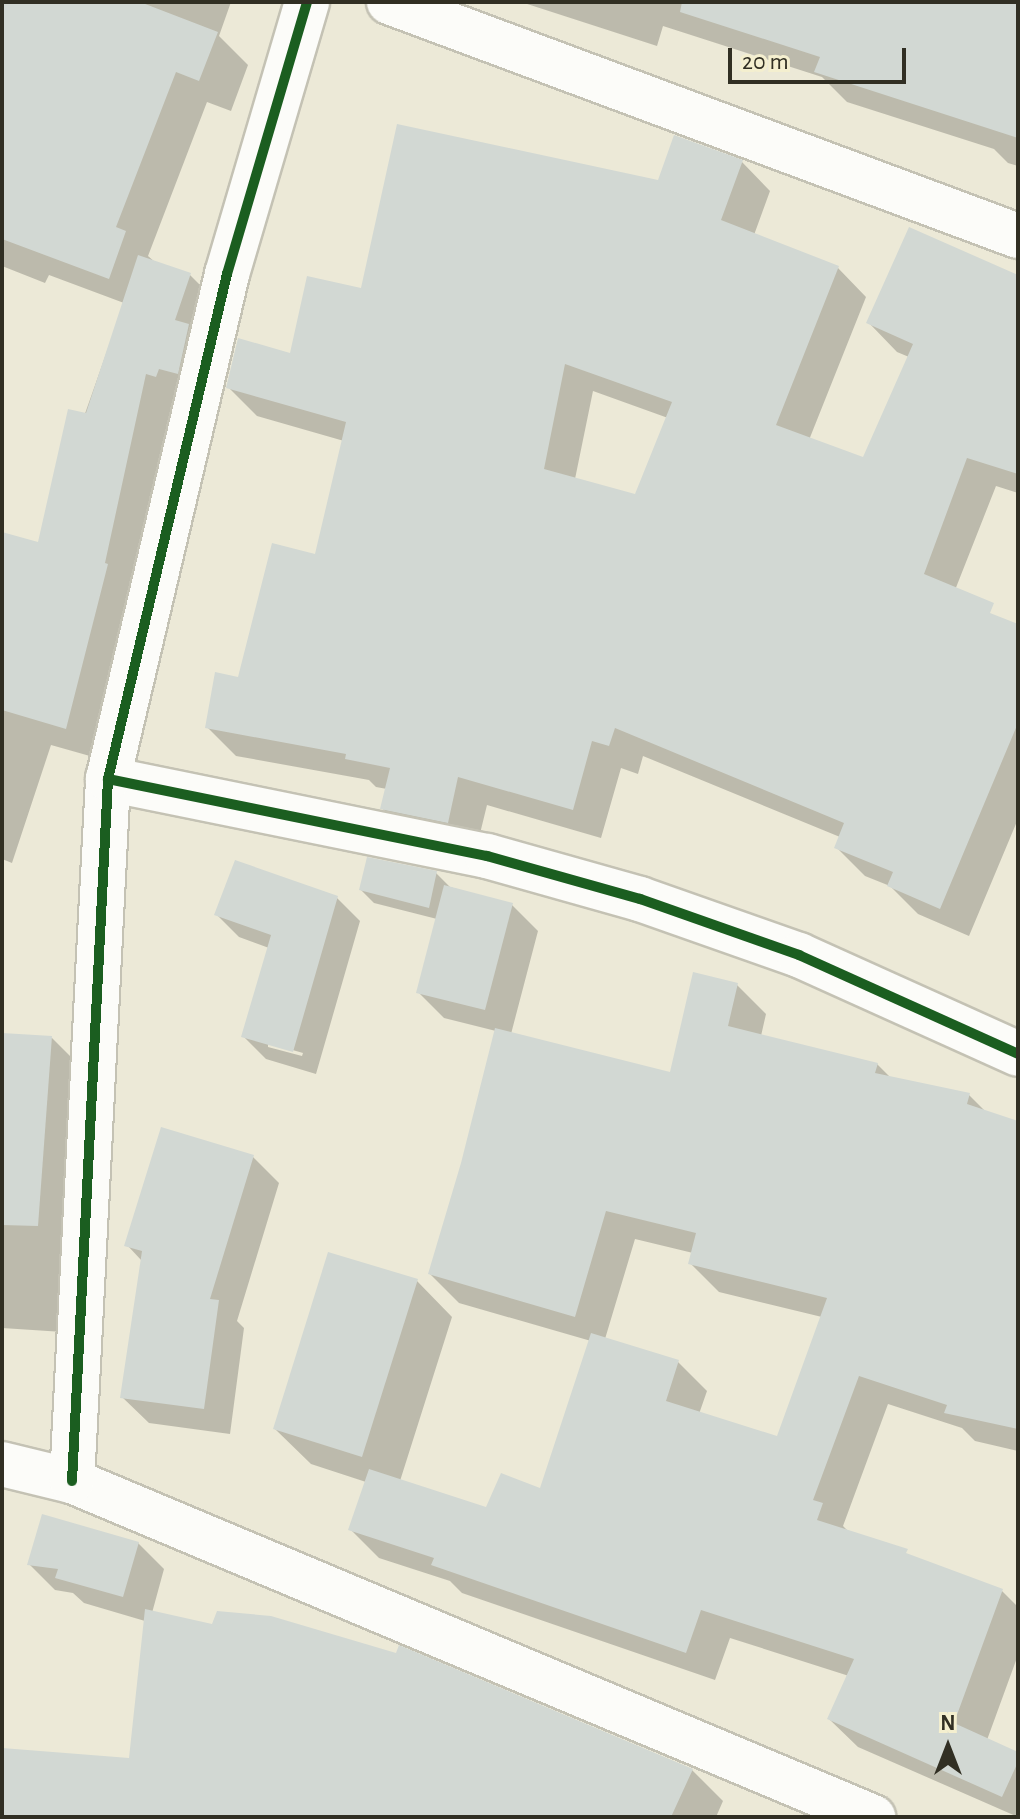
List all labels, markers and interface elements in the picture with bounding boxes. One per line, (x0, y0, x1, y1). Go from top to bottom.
scale bar (732, 32, 910, 82)
text: 20 m (742, 50, 789, 74)
north arrow (908, 1707, 988, 1787)
text: N (940, 1712, 956, 1734)

